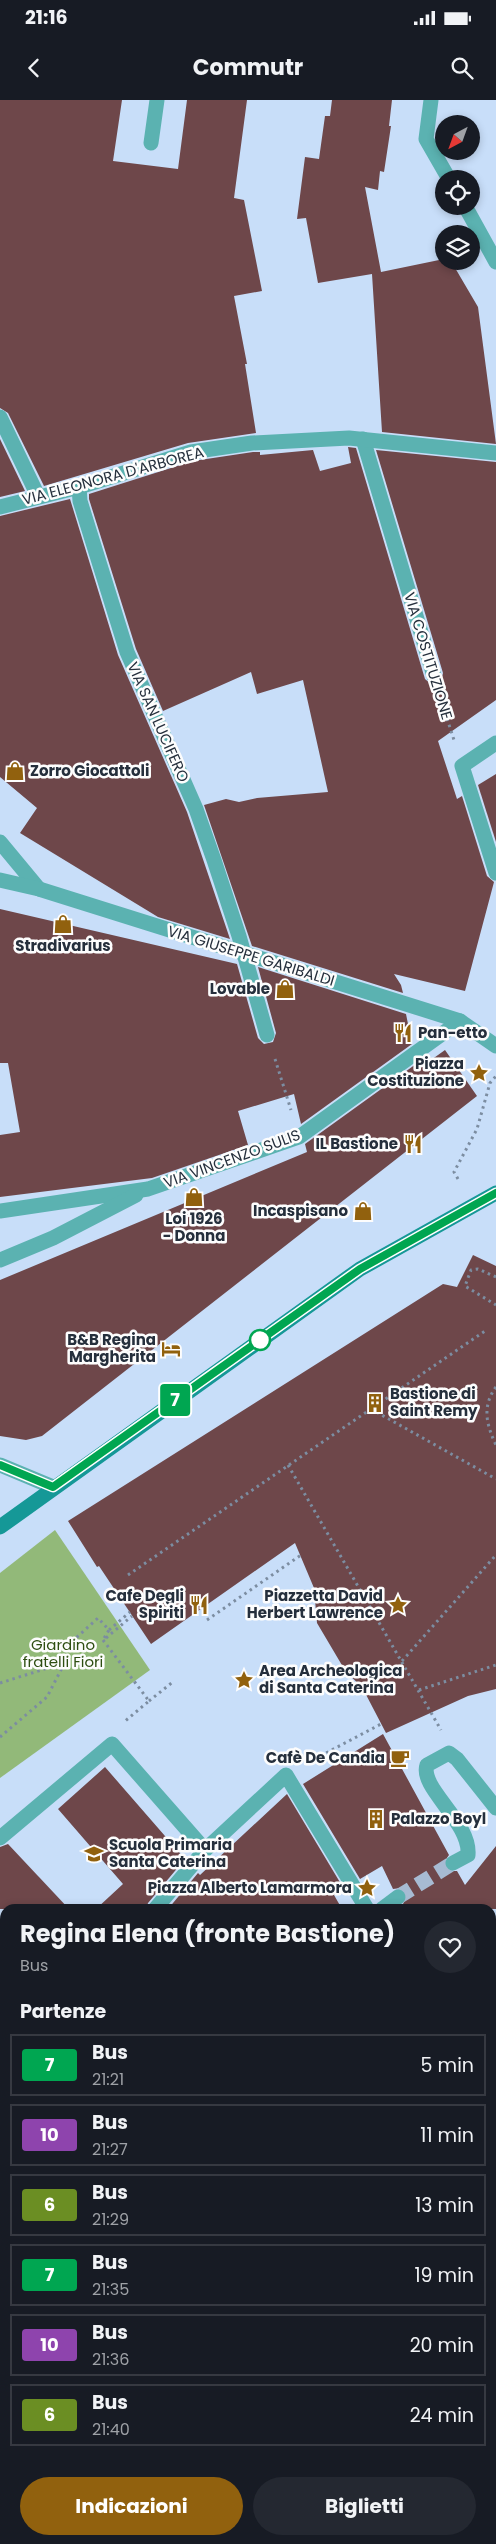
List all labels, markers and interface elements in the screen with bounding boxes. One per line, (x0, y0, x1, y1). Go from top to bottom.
text: 21:16 (25, 4, 68, 31)
text: Commutr (193, 52, 303, 83)
icon: back (20, 54, 48, 82)
icon: search (448, 54, 476, 82)
north arrow (435, 115, 480, 160)
map controls (435, 115, 480, 270)
button: locate (435, 170, 480, 215)
button: layers (435, 225, 480, 270)
street label: VIA ELEONORA D'ARBOREA (20, 441, 206, 510)
street label: VIA COSTITUZIONE (399, 590, 458, 722)
street label: VIA SAN LUCIFERO (123, 658, 194, 785)
shop icon: Zorro Giocattoli (4, 760, 26, 782)
place label: Zorro Giocattoli (30, 760, 149, 781)
shop icon: Stradivarius (52, 913, 74, 935)
street label: VIA GIUSEPPE GARIBALDI (165, 920, 337, 991)
place label: Stradivarius (15, 935, 111, 956)
place label: Lovable (210, 978, 270, 999)
shop icon: Lovable (274, 978, 296, 1000)
restaurant icon: Pan-etto (392, 1022, 414, 1044)
place label: Pan-etto (418, 1022, 488, 1043)
place label: Piazza Costituzione (367, 1053, 464, 1091)
place icon: Piazza Costituzione (468, 1062, 490, 1084)
street label: VIA VINCENZO SULIS (161, 1124, 303, 1193)
place label: IL Bastione (315, 1133, 398, 1154)
restaurant icon: IL Bastione (402, 1133, 424, 1155)
shop icon: Loi 1926 - Donna (183, 1186, 205, 1208)
place label: Incaspisano (253, 1200, 348, 1221)
shop icon: Incaspisano (352, 1200, 374, 1222)
place label: Loi 1926 - Donna (163, 1208, 225, 1246)
place label: B&B Regina Margherita (67, 1329, 156, 1367)
unlabelled marker (249, 1329, 271, 1351)
hotel icon: B&B Regina Margherita (160, 1338, 182, 1360)
place label: Bastione di Saint Remy (390, 1383, 478, 1421)
line badge: 7 (159, 1384, 191, 1416)
text: 7 (170, 1387, 180, 1412)
building icon: Bastione di Saint Remy (364, 1392, 386, 1414)
place label: Cafe Degli Spiriti (105, 1585, 184, 1623)
place label: Piazzetta David Herbert Lawrence (247, 1585, 383, 1623)
restaurant icon: Cafe Degli Spiriti (188, 1594, 210, 1616)
place icon: Piazzetta David Herbert Lawrence (387, 1594, 409, 1616)
park label: Giardino fratelli Fiori (23, 1634, 103, 1672)
place label: Area Archeologica di Santa Caterina (259, 1660, 402, 1698)
place icon: Area Archeologica di Santa Caterina (233, 1669, 255, 1691)
place label: Cafè De Candia (266, 1747, 385, 1768)
cafe icon: Cafè De Candia (389, 1747, 411, 1769)
building icon: Palazzo Boyl (365, 1808, 387, 1830)
place label: Palazzo Boyl (391, 1808, 486, 1829)
place label: Scuola Primaria Santa Caterina (109, 1834, 232, 1872)
school or university icon: Scuola Primaria Santa Caterina (83, 1843, 105, 1865)
place label: Piazza Alberto Lamarmora (148, 1877, 352, 1898)
place icon: Piazza Alberto Lamarmora (356, 1877, 378, 1899)
text: Regina Elena (fronte Bastione) (20, 1917, 395, 1950)
button: heart (424, 1921, 476, 1973)
text: Bus (20, 1954, 48, 1977)
text: Partenze (20, 1998, 106, 2025)
text: Bus (92, 2039, 128, 2066)
text: 7 (45, 2052, 54, 2077)
text: 5 min (421, 2052, 474, 2079)
text: 21:21 (92, 2068, 124, 2091)
text: Bus (92, 2109, 128, 2136)
text: 10 (40, 2122, 59, 2147)
text: 11 min (420, 2122, 474, 2149)
text: 21:27 (92, 2138, 128, 2161)
text: Bus (92, 2179, 128, 2206)
text: 6 (44, 2192, 55, 2217)
text: 13 min (415, 2192, 474, 2219)
text: 21:29 (92, 2208, 129, 2231)
text: Bus (92, 2249, 128, 2276)
text: 7 (45, 2262, 54, 2287)
text: 19 min (414, 2262, 474, 2289)
text: 21:35 (92, 2278, 129, 2301)
text: Bus (92, 2319, 128, 2346)
text: 10 (40, 2332, 59, 2357)
text: 20 min (410, 2332, 474, 2359)
text: 21:36 (92, 2348, 129, 2371)
text: Bus (92, 2389, 128, 2416)
text: 6 (44, 2402, 55, 2427)
text: 24 min (410, 2402, 474, 2429)
text: 21:40 (92, 2418, 130, 2441)
button: Indicazioni (20, 2477, 243, 2535)
button: Biglietti (253, 2477, 476, 2535)

